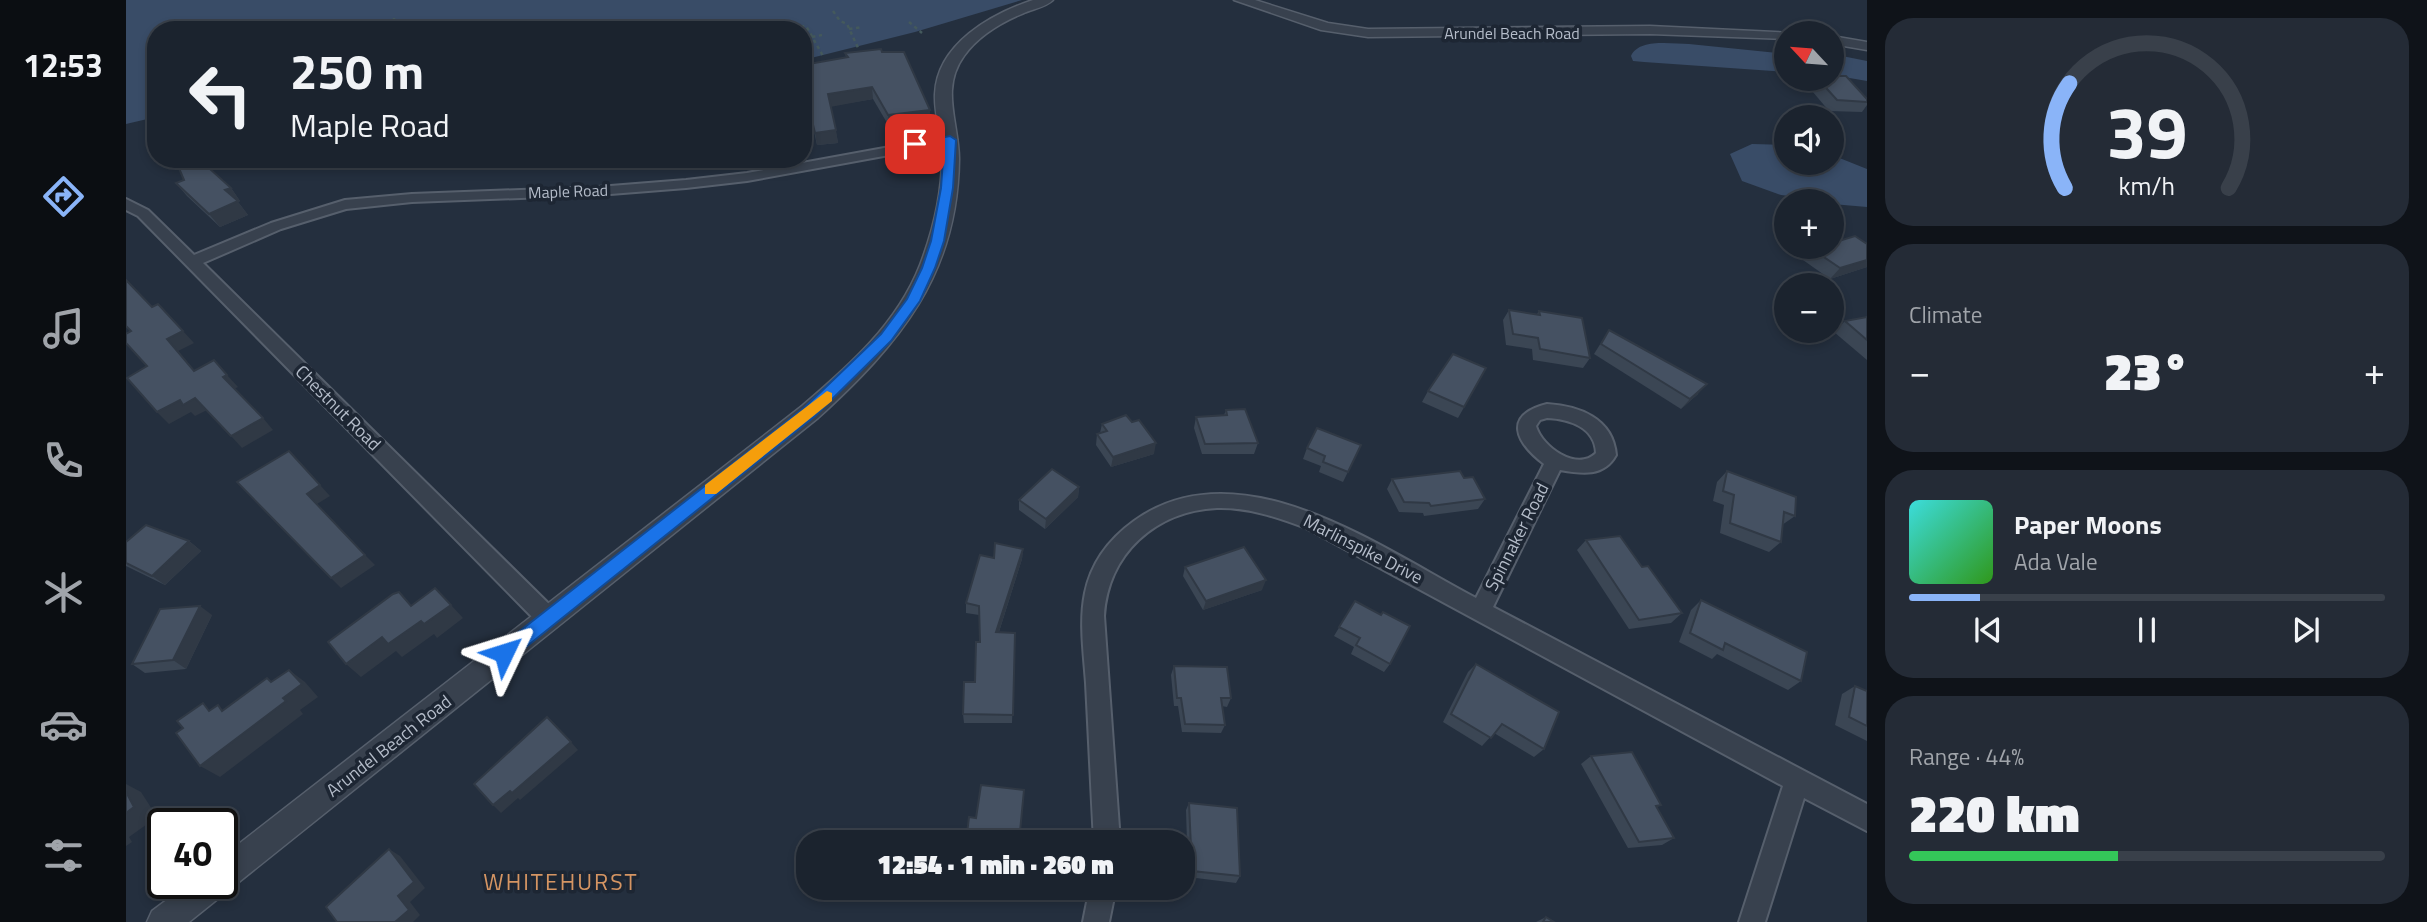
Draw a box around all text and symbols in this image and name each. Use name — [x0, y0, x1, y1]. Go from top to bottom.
street label: Arundel Beach Road — [1444, 21, 1580, 45]
north arrow — [1774, 21, 1844, 91]
map controls — [1774, 21, 1844, 343]
text: 250 m — [290, 33, 424, 108]
text: 12:53 — [23, 41, 103, 89]
icon: left — [175, 49, 266, 140]
text: 39 — [2106, 76, 2188, 186]
text: Maple Road — [290, 101, 450, 149]
button: sound — [1774, 105, 1844, 175]
pin — [885, 114, 945, 174]
icon: arrive — [896, 125, 934, 163]
text: km/h — [2119, 167, 2175, 205]
icon: directions — [39, 172, 88, 221]
street label: Maple Road — [528, 178, 608, 204]
button: + — [1774, 189, 1844, 259]
button: − — [1774, 273, 1844, 343]
text: Climate — [1909, 297, 1982, 332]
icon: music — [39, 304, 88, 353]
text: 23° — [2104, 331, 2190, 410]
text: − — [1909, 342, 1930, 400]
text: + — [2364, 342, 2385, 400]
street label: Chestnut Road — [289, 359, 387, 457]
icon: phone — [39, 436, 88, 485]
street label: Spinnaker Road — [1478, 478, 1555, 596]
text: Paper Moons — [2014, 505, 2162, 544]
street label: Marlinspike Drive — [1299, 507, 1428, 590]
text: Ada Vale — [2014, 544, 2098, 579]
icon: climate — [39, 568, 88, 617]
icon: previous — [1969, 611, 2007, 649]
icon: pause — [2128, 611, 2166, 649]
icon: next — [2287, 611, 2325, 649]
position arrow — [467, 616, 541, 690]
street label: Arundel Beach Road — [320, 688, 457, 803]
icon: car — [39, 700, 88, 749]
text: Range · 44% — [1909, 739, 2024, 774]
text: 220 km — [1909, 773, 2080, 852]
speed limit sign: 40 — [147, 808, 238, 899]
icon: filters — [39, 831, 88, 880]
text: 12:54 · 1 min · 260 m — [877, 845, 1114, 884]
district label: WHITEHURST — [483, 864, 639, 899]

